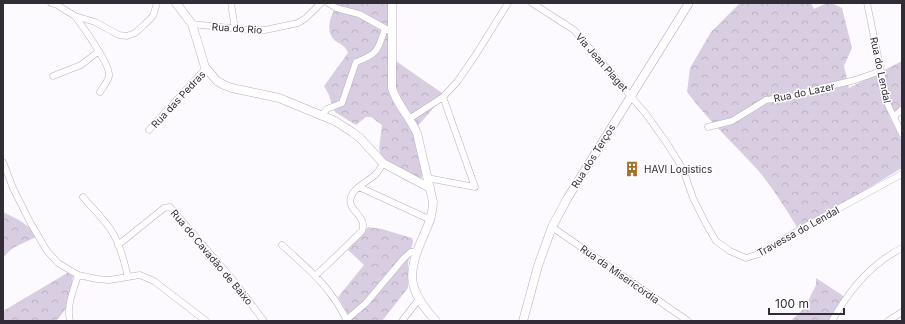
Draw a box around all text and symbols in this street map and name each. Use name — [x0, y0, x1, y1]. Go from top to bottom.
street label: Rua do Rio — [211, 20, 263, 36]
street label: Via Jean Piaget — [573, 30, 631, 94]
street label: Rua do Lendal — [868, 36, 894, 104]
street label: Rua das Pedras — [149, 68, 207, 130]
street label: Rua do Lazer — [772, 80, 836, 104]
street label: Rua dos Terços — [569, 122, 617, 190]
building icon: HAVI Logistics — [623, 160, 641, 178]
place label: HAVI Logistics — [644, 163, 712, 175]
street label: Travessa do Lendal — [755, 203, 841, 259]
street label: Rua do Cavadão de Baixo — [169, 207, 255, 307]
street label: Rua da Misericórdia — [578, 242, 662, 306]
scale bar — [769, 290, 844, 316]
text: 100 m — [775, 296, 809, 311]

